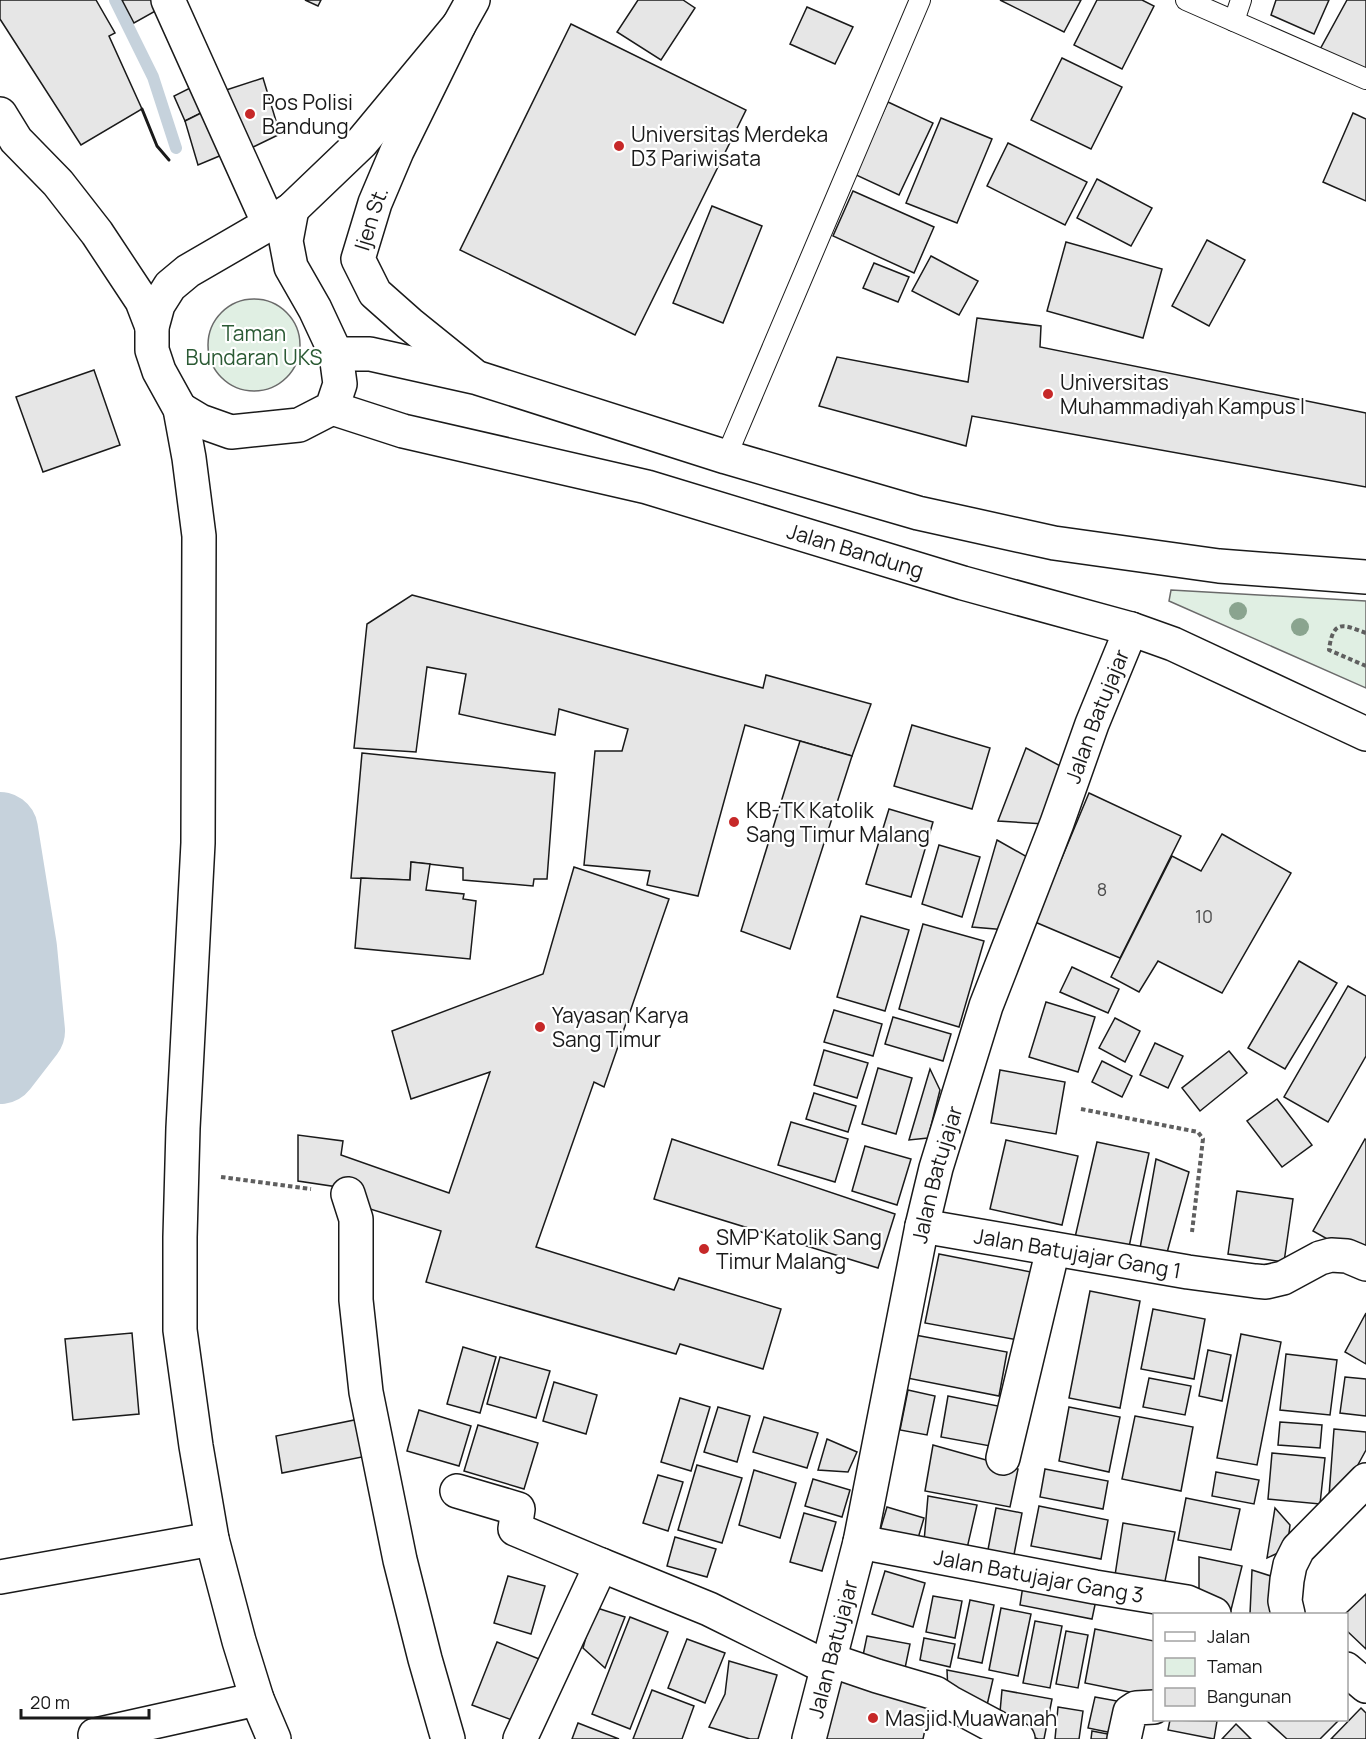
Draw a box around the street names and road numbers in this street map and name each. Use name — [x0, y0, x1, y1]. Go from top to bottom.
street label: Ijen St. — [347, 182, 394, 254]
street label: Jalan Bandung — [784, 516, 927, 584]
street label: Jalan Batujajar — [1058, 645, 1135, 787]
street label: Jalan Batujajar — [905, 1102, 969, 1246]
street label: Jalan Batujajar Gang 1 — [972, 1221, 1183, 1285]
street label: Jalan Batujajar Gang 3 — [932, 1542, 1146, 1609]
street label: Jalan Batujajar — [801, 1577, 864, 1721]

